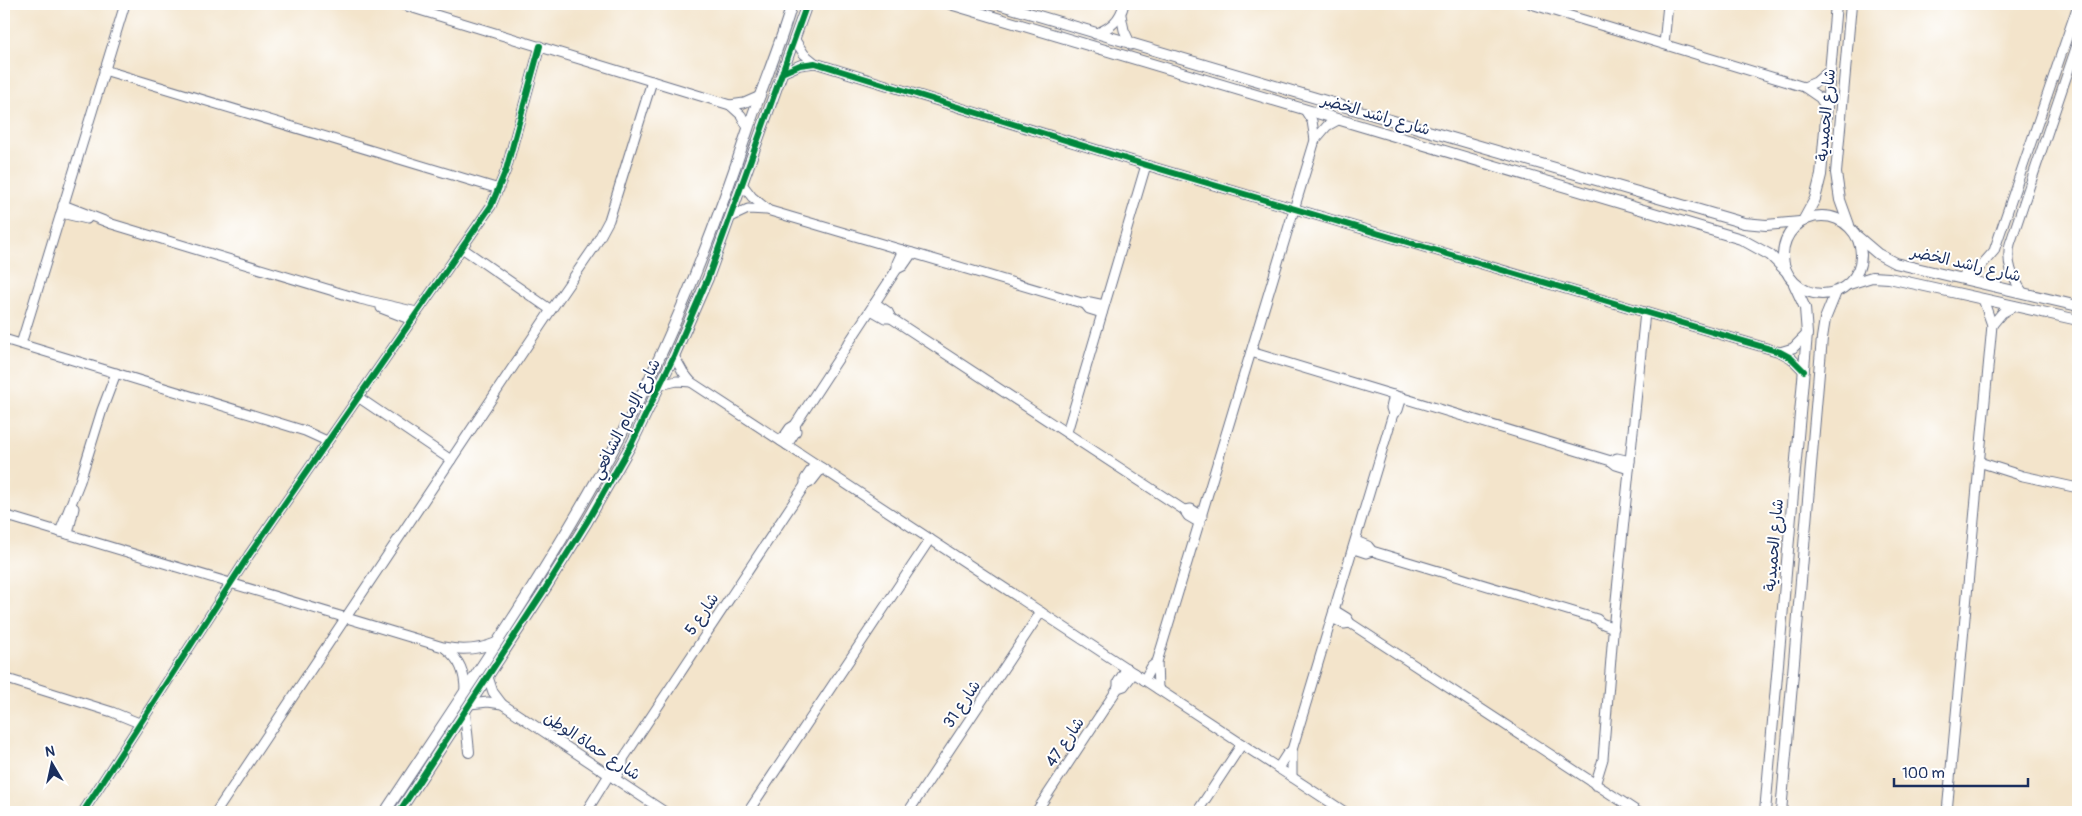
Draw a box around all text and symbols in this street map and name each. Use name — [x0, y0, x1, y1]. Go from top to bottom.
street label: شارع الحميدية — [1812, 68, 1841, 162]
street label: شارع راشد الخضر — [1317, 89, 1433, 141]
street label: شارع راشد الخضر — [1907, 241, 2023, 287]
street label: شارع الإمام الشافعي — [587, 355, 669, 484]
street label: شارع الحميدية — [1760, 498, 1789, 592]
street label: شارع 5 — [681, 589, 724, 640]
street label: شارع 31 — [939, 676, 986, 732]
street label: شارع حماة الوطن — [539, 707, 644, 786]
street label: شارع 47 — [1041, 713, 1090, 771]
north arrow — [28, 738, 78, 788]
text: N — [44, 743, 56, 761]
scale bar — [1894, 756, 2028, 788]
text: 100 m — [1902, 764, 1945, 783]

